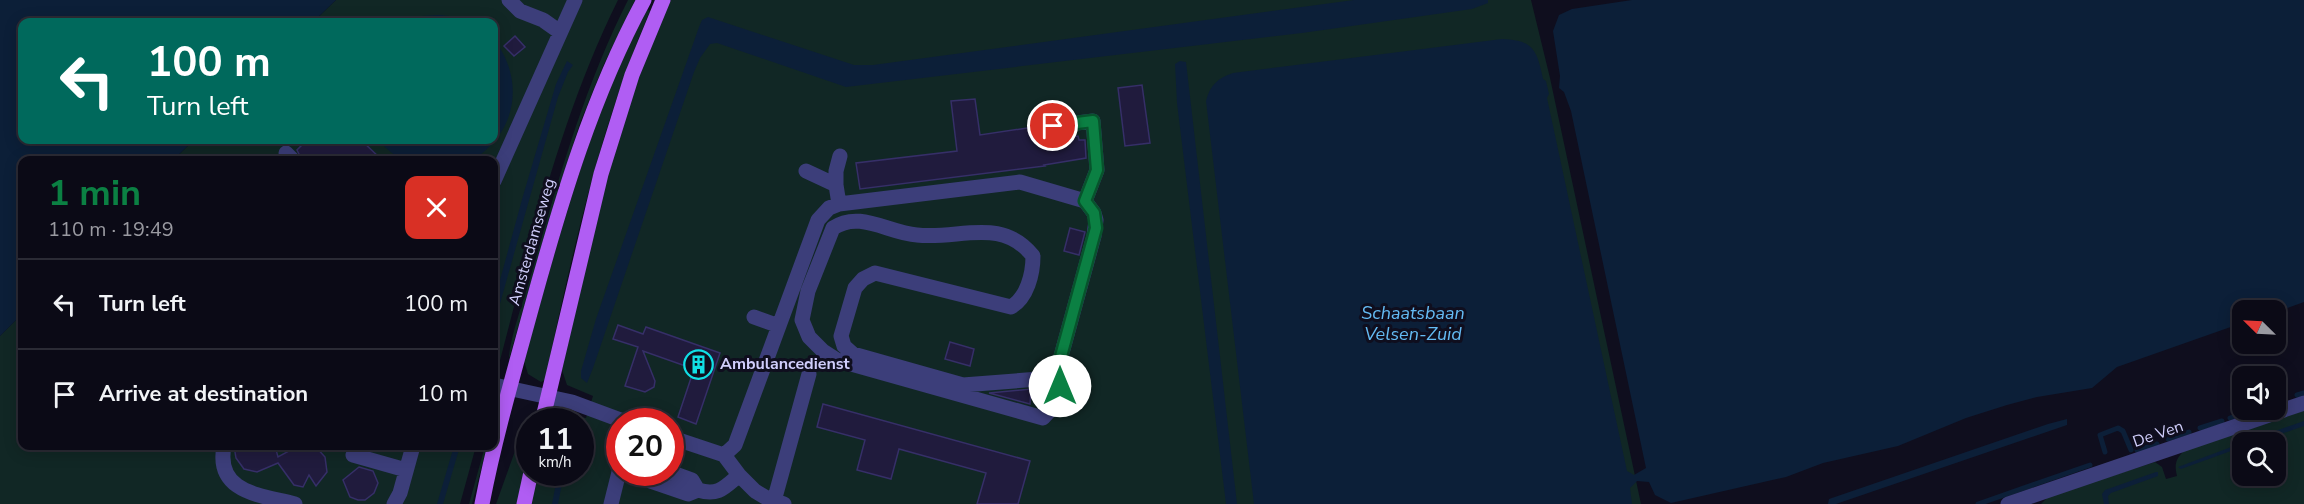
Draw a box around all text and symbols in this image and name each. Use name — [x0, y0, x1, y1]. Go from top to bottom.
text: 100 m — [147, 34, 271, 91]
icon: left — [48, 42, 126, 120]
text: Turn left — [147, 88, 248, 125]
pin — [1027, 100, 1078, 151]
icon: arrive — [1036, 109, 1069, 142]
text: 1 min — [48, 169, 141, 218]
button: close — [405, 176, 468, 239]
street label: Amsterdamseweg — [503, 176, 561, 308]
text: 110 m · 19:49 — [48, 216, 174, 243]
icon: left — [48, 288, 81, 321]
text: Turn left — [99, 289, 186, 319]
text: 100 m — [404, 289, 468, 319]
north arrow — [2232, 300, 2286, 354]
map controls — [2232, 300, 2286, 486]
water label: Schaatsbaan Velsen-Zuid — [1361, 301, 1465, 346]
building icon: Ambulancedienst — [683, 348, 715, 380]
place label: Ambulancedienst — [720, 353, 851, 375]
position arrow — [1028, 354, 1092, 418]
button: sound — [2232, 366, 2286, 420]
icon: arrive — [48, 378, 81, 411]
text: Arrive at destination — [99, 379, 308, 409]
text: 10 m — [417, 379, 468, 409]
speed limit sign: 20 — [606, 408, 684, 486]
street label: De Ven — [2130, 415, 2186, 453]
text: 11 — [537, 419, 573, 460]
button: search — [2232, 432, 2286, 486]
text: km/h — [538, 452, 572, 472]

